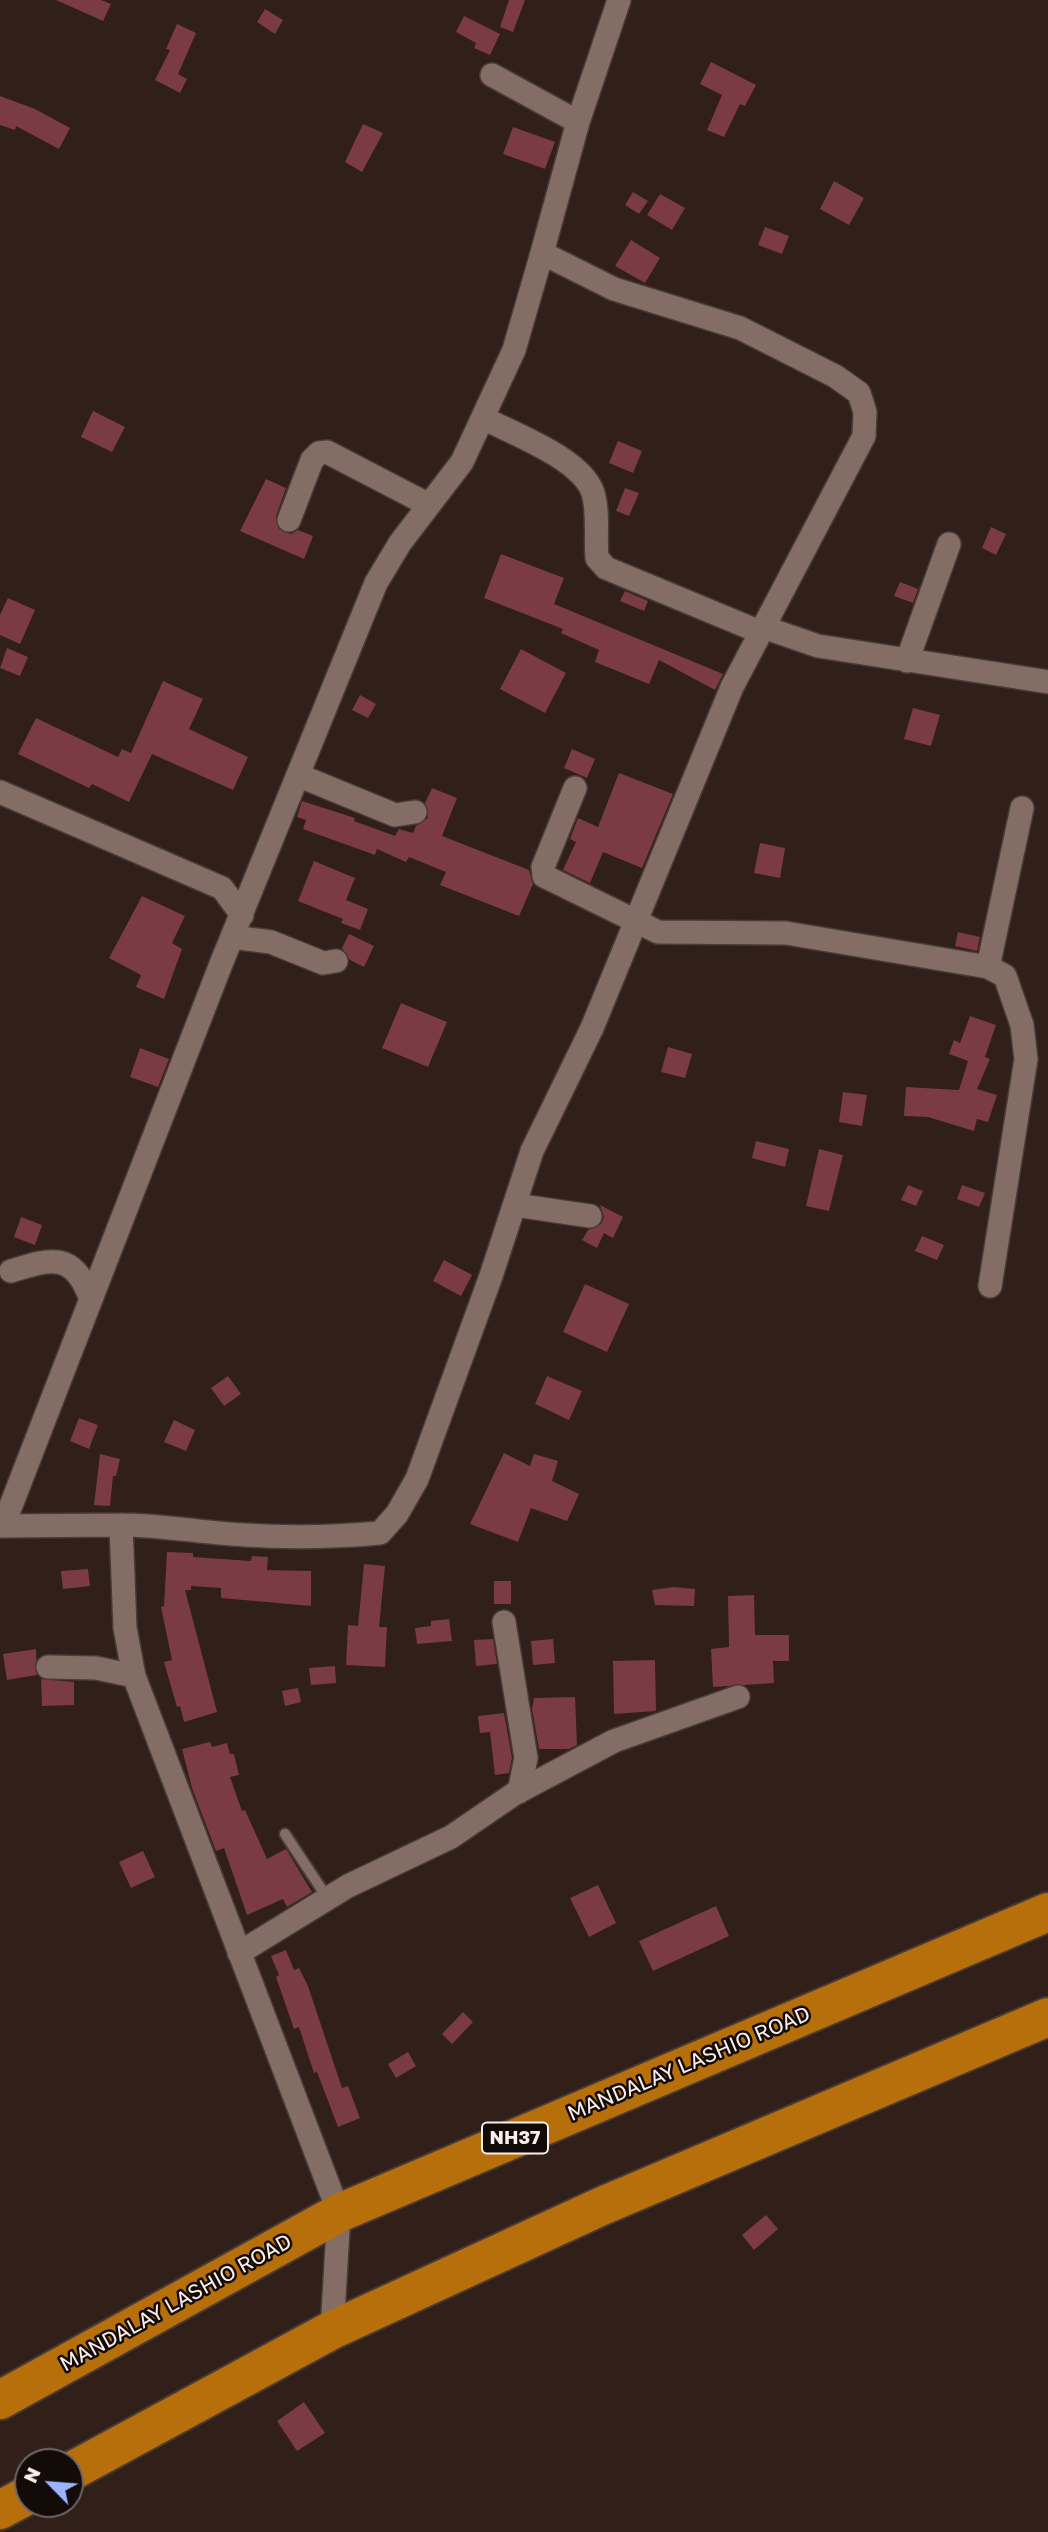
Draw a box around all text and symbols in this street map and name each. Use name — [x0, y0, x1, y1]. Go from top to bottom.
street label: MANDALAY LASHIO ROAD — [564, 2001, 814, 2127]
road number: NH37 — [482, 2122, 548, 2154]
street label: MANDALAY LASHIO ROAD — [56, 2229, 296, 2377]
north arrow — [14, 2448, 84, 2518]
text: N — [18, 2463, 45, 2486]

